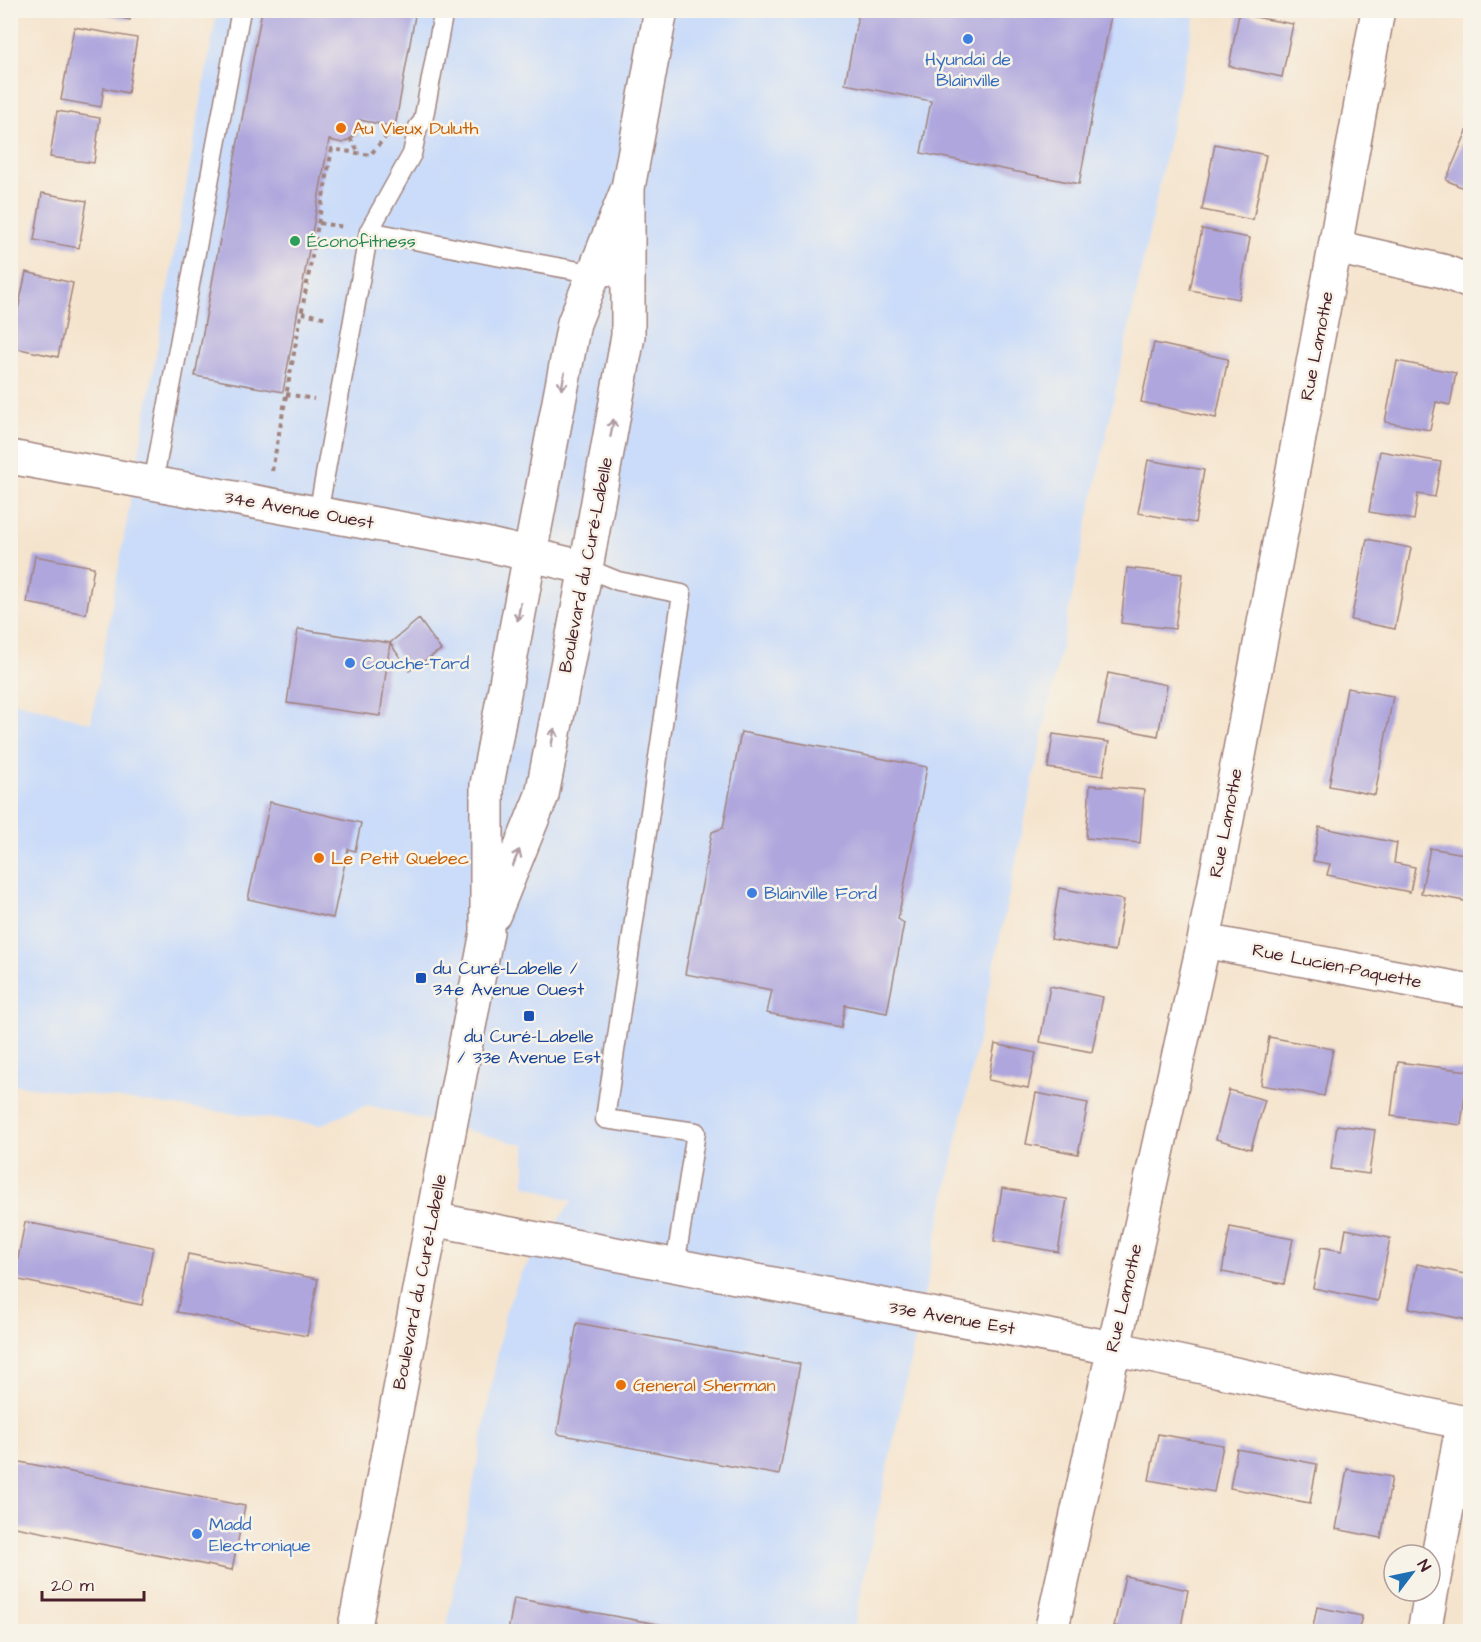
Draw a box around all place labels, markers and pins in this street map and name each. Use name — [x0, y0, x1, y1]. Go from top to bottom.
marker: Hyundai de Blainville — [961, 32, 975, 46]
place label: Hyundai de Blainville — [925, 47, 1011, 93]
place label: Au Vieux Duluth — [353, 116, 479, 141]
marker: Au Vieux Duluth — [334, 121, 348, 135]
place label: Éconofitness — [307, 229, 416, 254]
marker: Éconofitness — [288, 234, 302, 248]
place label: Couche-Tard — [362, 651, 469, 676]
marker: Couche-Tard — [343, 656, 357, 670]
place label: Le Petit Quebec — [331, 846, 469, 871]
marker: Le Petit Quebec — [312, 851, 326, 865]
place label: Blainville Ford — [764, 881, 877, 906]
marker: Blainville Ford — [745, 886, 759, 900]
place label: du Curé-Labelle / 34e Avenue Ouest — [433, 956, 585, 1002]
marker: du Curé-Labelle / 34e Avenue Ouest — [414, 971, 428, 985]
marker: du Curé-Labelle / 33e Avenue Est — [522, 1009, 536, 1023]
place label: du Curé-Labelle / 33e Avenue Est — [457, 1024, 601, 1070]
place label: General Sherman — [633, 1373, 775, 1398]
marker: General Sherman — [614, 1378, 628, 1392]
place label: Madd Electronique — [209, 1512, 311, 1558]
marker: Madd Electronique — [190, 1527, 204, 1541]

